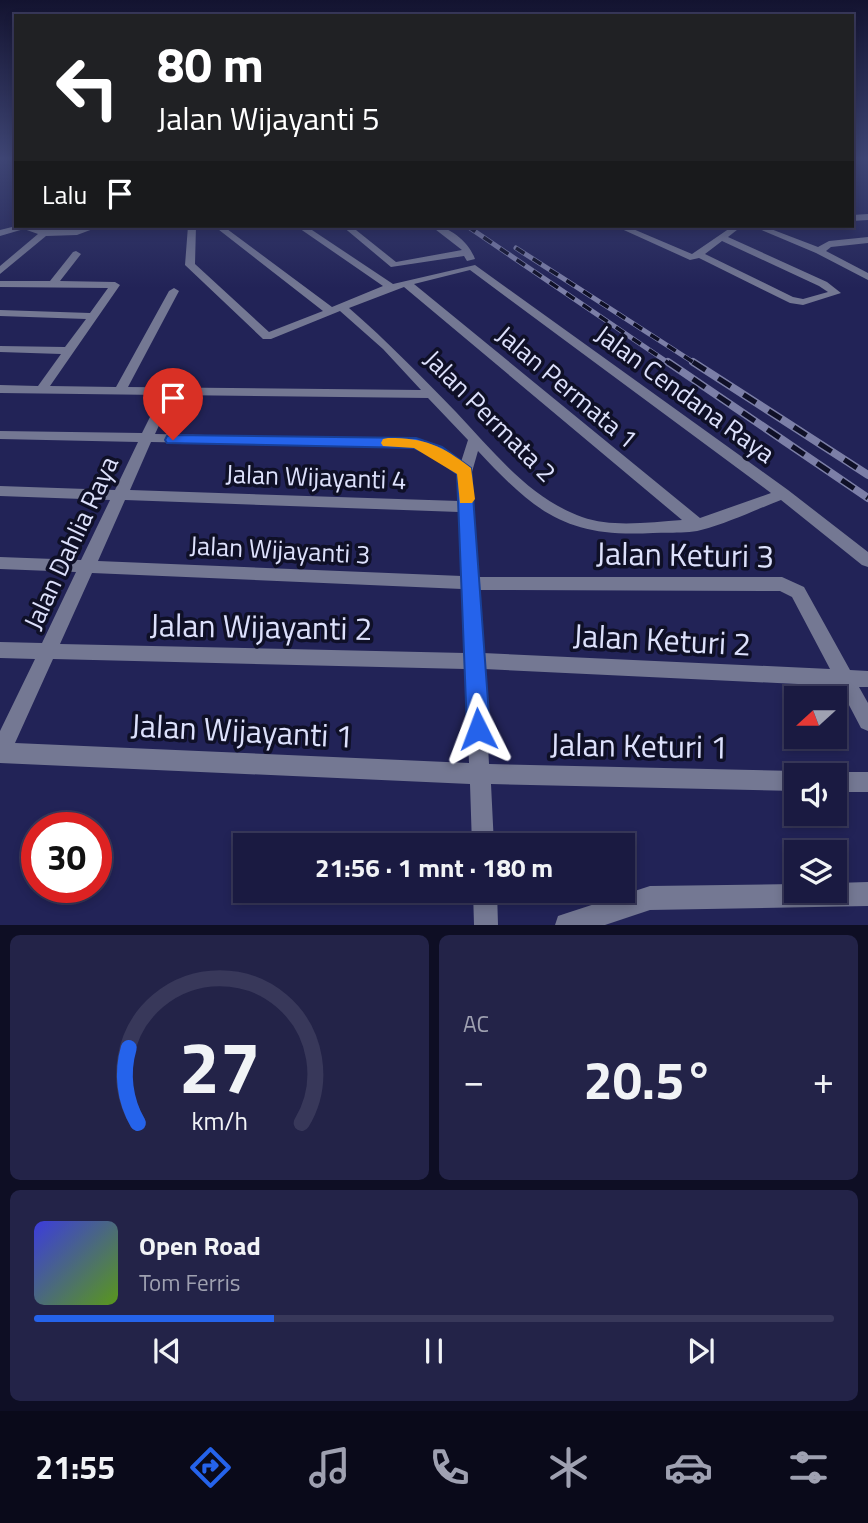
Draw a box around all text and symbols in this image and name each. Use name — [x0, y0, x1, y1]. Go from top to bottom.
text: 80 m — [157, 26, 264, 101]
icon: left — [42, 42, 133, 133]
text: Jalan Wijayanti 5 — [157, 94, 380, 142]
text: Lalu — [42, 175, 87, 214]
icon: arrive — [101, 175, 139, 213]
street label: Jalan Cendana Raya — [587, 315, 783, 472]
street label: Jalan Permata 1 — [488, 316, 646, 457]
street label: Jalan Permata 2 — [415, 340, 566, 491]
pin — [143, 368, 203, 440]
icon: arrive — [154, 379, 192, 417]
street label: Jalan Dahlia Raya — [13, 449, 128, 636]
street label: Jalan Wijayanti 4 — [225, 454, 407, 499]
street label: Jalan Wijayanti 3 — [189, 525, 371, 574]
street label: Jalan Keturi 3 — [596, 528, 774, 580]
street label: Jalan Wijayanti 2 — [149, 600, 373, 652]
street label: Jalan Keturi 2 — [572, 610, 752, 668]
north arrow — [784, 686, 847, 749]
map controls — [784, 686, 847, 903]
position arrow — [441, 692, 515, 766]
street label: Jalan Wijayanti 1 — [130, 700, 354, 760]
street label: Jalan Keturi 1 — [550, 719, 728, 771]
button: sound — [784, 763, 847, 826]
speed limit sign: 30 — [21, 812, 112, 903]
button: layers — [784, 840, 847, 903]
text: 21:56 · 1 mnt · 180 m — [315, 848, 553, 887]
text: AC — [463, 1006, 489, 1041]
text: 27 — [179, 1012, 260, 1122]
text: 20.5° — [584, 1040, 713, 1119]
text: − — [463, 1051, 484, 1109]
text: + — [813, 1051, 834, 1109]
text: km/h — [191, 1102, 248, 1140]
text: Open Road — [139, 1226, 261, 1265]
text: Tom Ferris — [139, 1265, 240, 1300]
icon: previous — [148, 1332, 186, 1370]
icon: pause — [415, 1332, 453, 1370]
icon: next — [682, 1332, 720, 1370]
text: 21:55 — [35, 1443, 115, 1491]
icon: directions — [186, 1443, 235, 1492]
icon: music — [305, 1443, 354, 1492]
icon: phone — [425, 1443, 474, 1492]
icon: climate — [544, 1443, 593, 1492]
icon: car — [664, 1443, 713, 1492]
icon: filters — [784, 1443, 833, 1492]

